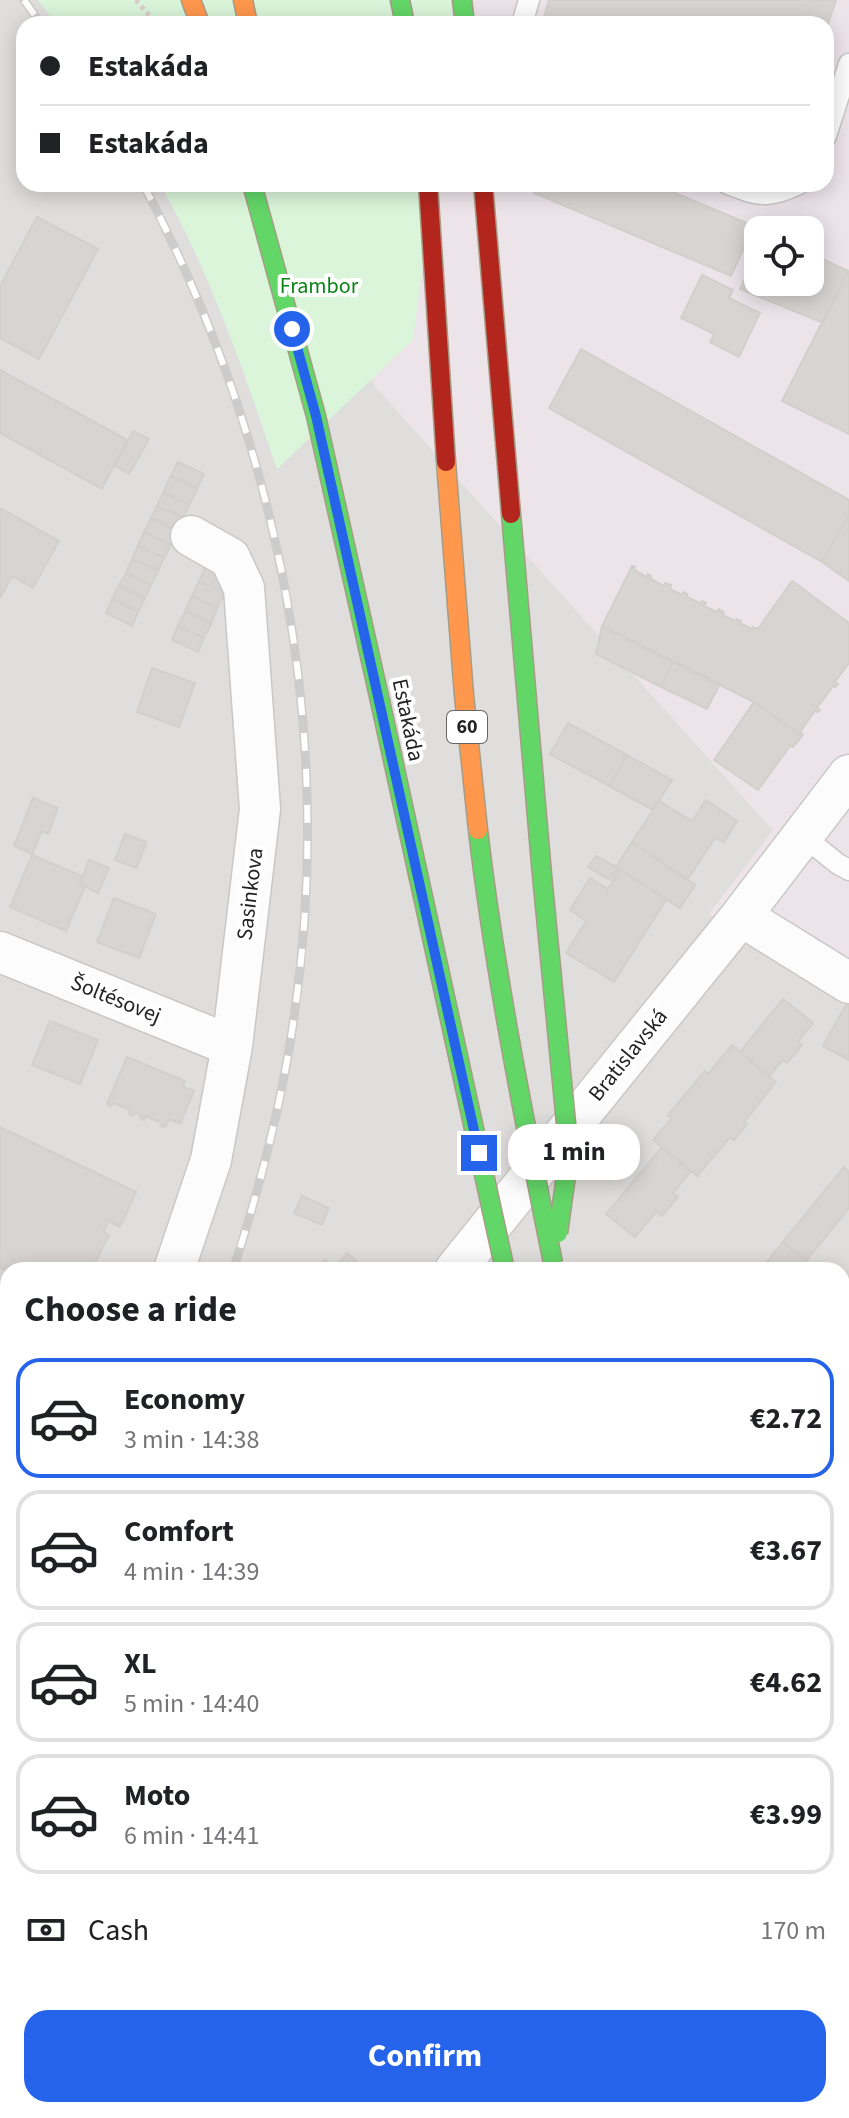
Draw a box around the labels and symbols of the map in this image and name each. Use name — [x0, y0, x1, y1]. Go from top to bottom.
park label: Frambor — [280, 270, 359, 302]
route start — [274, 311, 310, 347]
street label: Estakáda — [384, 676, 432, 764]
road number: 60 — [447, 711, 487, 743]
street label: Sasinkova — [228, 846, 272, 942]
street label: Šoltésovej — [66, 966, 166, 1032]
street label: Bratislavská — [581, 1002, 675, 1108]
callout: 1 min — [507, 1125, 639, 1181]
route end — [461, 1135, 497, 1171]

